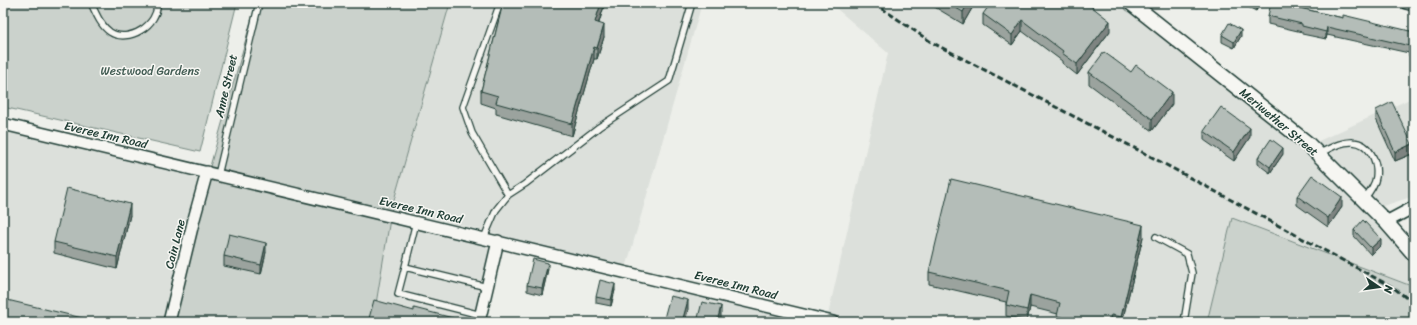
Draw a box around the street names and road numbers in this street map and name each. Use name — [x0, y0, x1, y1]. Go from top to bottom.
street label: Anne Street — [208, 52, 244, 121]
street label: Meriwether Street — [1234, 82, 1324, 162]
street label: Everee Inn Road — [62, 115, 151, 155]
street label: Everee Inn Road — [377, 190, 466, 230]
street label: Cain Lane — [158, 217, 192, 271]
street label: Everee Inn Road — [692, 264, 781, 306]

